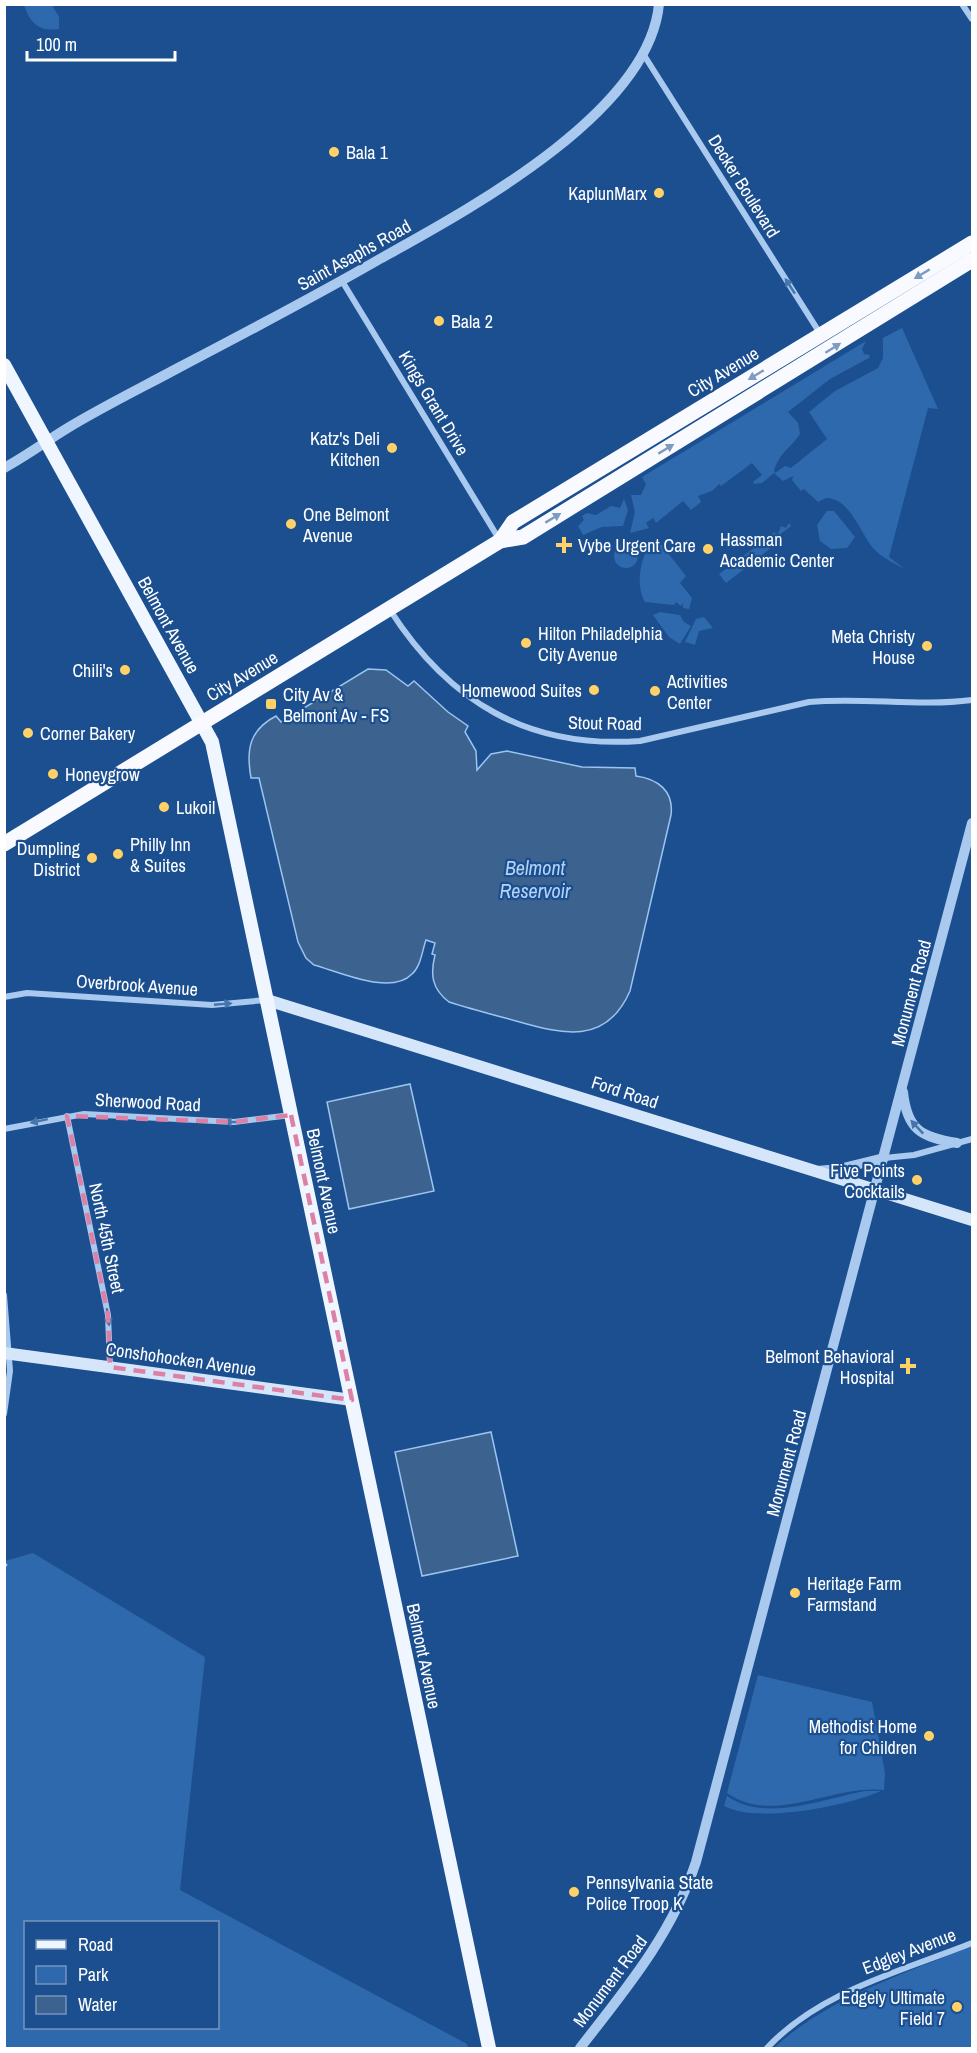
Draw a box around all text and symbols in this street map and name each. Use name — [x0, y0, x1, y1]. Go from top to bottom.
scale bar — [27, 24, 176, 62]
text: 100 m — [36, 32, 77, 57]
street label: Decker Boulevard — [702, 130, 786, 242]
place label: Bala 1 — [346, 140, 389, 165]
marker: Bala 1 — [327, 145, 341, 159]
place label: KaplunMarx — [568, 181, 648, 206]
marker: KaplunMarx — [652, 186, 666, 200]
street label: Saint Asaphs Road — [293, 213, 415, 297]
one-way arrow — [914, 268, 931, 279]
one-way arrow — [784, 278, 795, 294]
place label: Bala 2 — [451, 309, 493, 334]
marker: Bala 2 — [432, 314, 446, 328]
street label: City Avenue — [683, 341, 763, 403]
one-way arrow — [825, 343, 841, 354]
street label: Kings Grant Drive — [393, 346, 475, 460]
one-way arrow — [748, 369, 764, 380]
place label: Katz's Deli Kitchen — [310, 426, 380, 472]
marker: Katz's Deli Kitchen — [385, 441, 399, 455]
one-way arrow — [658, 444, 674, 455]
place label: One Belmont Avenue — [302, 502, 389, 548]
one-way arrow — [545, 513, 561, 524]
marker: One Belmont Avenue — [284, 517, 298, 531]
place label: Hassman Academic Center — [719, 527, 834, 573]
place label: Vybe Urgent Care — [578, 533, 696, 558]
marker: Vybe Urgent Care — [555, 536, 573, 554]
marker: Hassman Academic Center — [701, 542, 715, 556]
street label: Belmont Avenue — [132, 572, 206, 678]
place label: Hilton Philadelphia City Avenue — [538, 621, 663, 667]
place label: Meta Christy House — [831, 624, 916, 670]
marker: Hilton Philadelphia City Avenue — [519, 636, 533, 650]
marker: Meta Christy House — [920, 639, 934, 653]
street label: City Avenue — [202, 645, 282, 707]
place label: Chili's — [72, 658, 113, 683]
marker: Chili's — [118, 663, 132, 677]
place label: Activities Center — [666, 669, 728, 715]
place label: Homewood Suites — [461, 678, 582, 703]
place label: City Av & Belmont Av - FS — [283, 682, 390, 728]
marker: Homewood Suites — [587, 683, 601, 697]
marker: Activities Center — [648, 684, 662, 698]
marker: City Av & Belmont Av - FS — [264, 697, 278, 711]
street label: Stout Road — [568, 710, 642, 736]
place label: Corner Bakery — [40, 721, 136, 746]
marker: Corner Bakery — [21, 726, 35, 740]
place label: Honeygrow — [65, 762, 140, 787]
marker: Honeygrow — [46, 767, 60, 781]
place label: Lukoil — [176, 795, 215, 820]
marker: Lukoil — [157, 800, 171, 814]
place label: Philly Inn & Suites — [130, 832, 191, 878]
place label: Dumpling District — [17, 836, 81, 882]
marker: Philly Inn & Suites — [111, 847, 125, 861]
marker: Dumpling District — [85, 851, 99, 865]
water label: Belmont Reservoir — [499, 854, 571, 904]
street label: Monument Road — [885, 937, 937, 1049]
street label: Overbrook Avenue — [75, 968, 199, 1002]
one-way arrow — [214, 999, 233, 1009]
street label: Ford Road — [588, 1069, 662, 1115]
street label: Sherwood Road — [94, 1087, 202, 1117]
one-way arrow — [30, 1117, 48, 1127]
one-way arrow — [224, 1117, 243, 1126]
one-way arrow — [910, 1120, 924, 1135]
street label: Belmont Avenue — [301, 1126, 347, 1236]
place label: Five Points Cocktails — [830, 1158, 905, 1204]
marker: Five Points Cocktails — [910, 1173, 924, 1187]
street label: North 45th Street — [83, 1180, 131, 1296]
one-way arrow — [103, 1308, 112, 1327]
street label: Conshohocken Avenue — [104, 1336, 258, 1382]
place label: Belmont Behavioral Hospital — [765, 1344, 894, 1390]
marker: Belmont Behavioral Hospital — [899, 1357, 917, 1375]
street label: Monument Road — [760, 1407, 812, 1519]
place label: Heritage Farm Farmstand — [807, 1571, 901, 1617]
marker: Heritage Farm Farmstand — [788, 1586, 802, 1600]
street label: Belmont Avenue — [401, 1601, 447, 1711]
place label: Methodist Home for Children — [809, 1714, 917, 1760]
marker: Methodist Home for Children — [922, 1729, 936, 1743]
place label: Pennsylvania State Police Troop K — [586, 1870, 713, 1916]
marker: Pennsylvania State Police Troop K — [567, 1885, 581, 1899]
legend — [24, 1921, 219, 2029]
street label: Edgley Avenue — [859, 1922, 959, 1980]
street label: Monument Road — [567, 1930, 653, 2032]
text: Road — [78, 1932, 113, 1957]
text: Park — [78, 1962, 109, 1987]
place label: Edgely Ultimate Field 7 — [841, 1985, 945, 2031]
text: Water — [78, 1992, 117, 2017]
marker: Edgely Ultimate Field 7 — [950, 2000, 964, 2014]

